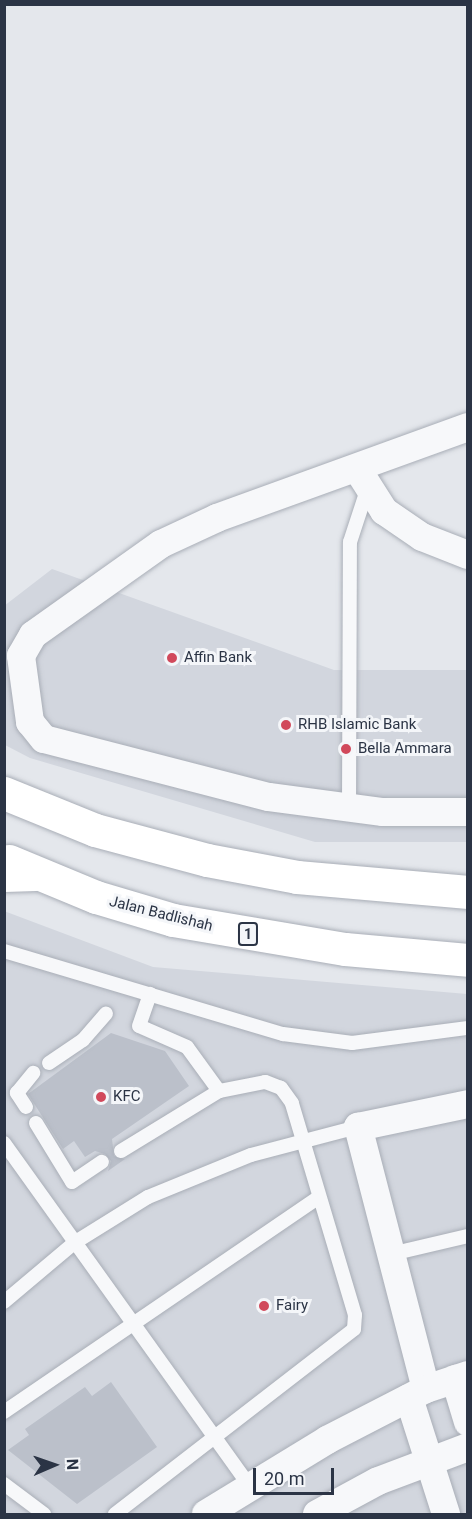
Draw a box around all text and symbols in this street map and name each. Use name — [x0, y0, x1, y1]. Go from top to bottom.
place label: Affin Bank — [184, 649, 252, 667]
marker: Affin Bank — [165, 651, 179, 665]
place label: RHB Islamic Bank — [298, 716, 416, 734]
marker: RHB Islamic Bank — [279, 718, 293, 732]
place label: Bella Ammara — [358, 740, 452, 758]
marker: Bella Ammara — [339, 742, 353, 756]
street label: Jalan Badlishah — [107, 892, 215, 936]
road number: 1 — [238, 923, 258, 945]
place label: KFC — [113, 1088, 140, 1106]
marker: KFC — [94, 1090, 108, 1104]
place label: Fairy — [276, 1297, 308, 1315]
marker: Fairy — [257, 1299, 271, 1313]
north arrow — [24, 1435, 84, 1495]
scale bar — [256, 1456, 337, 1494]
text: N — [63, 1458, 82, 1470]
text: 20 m — [264, 1468, 304, 1489]

